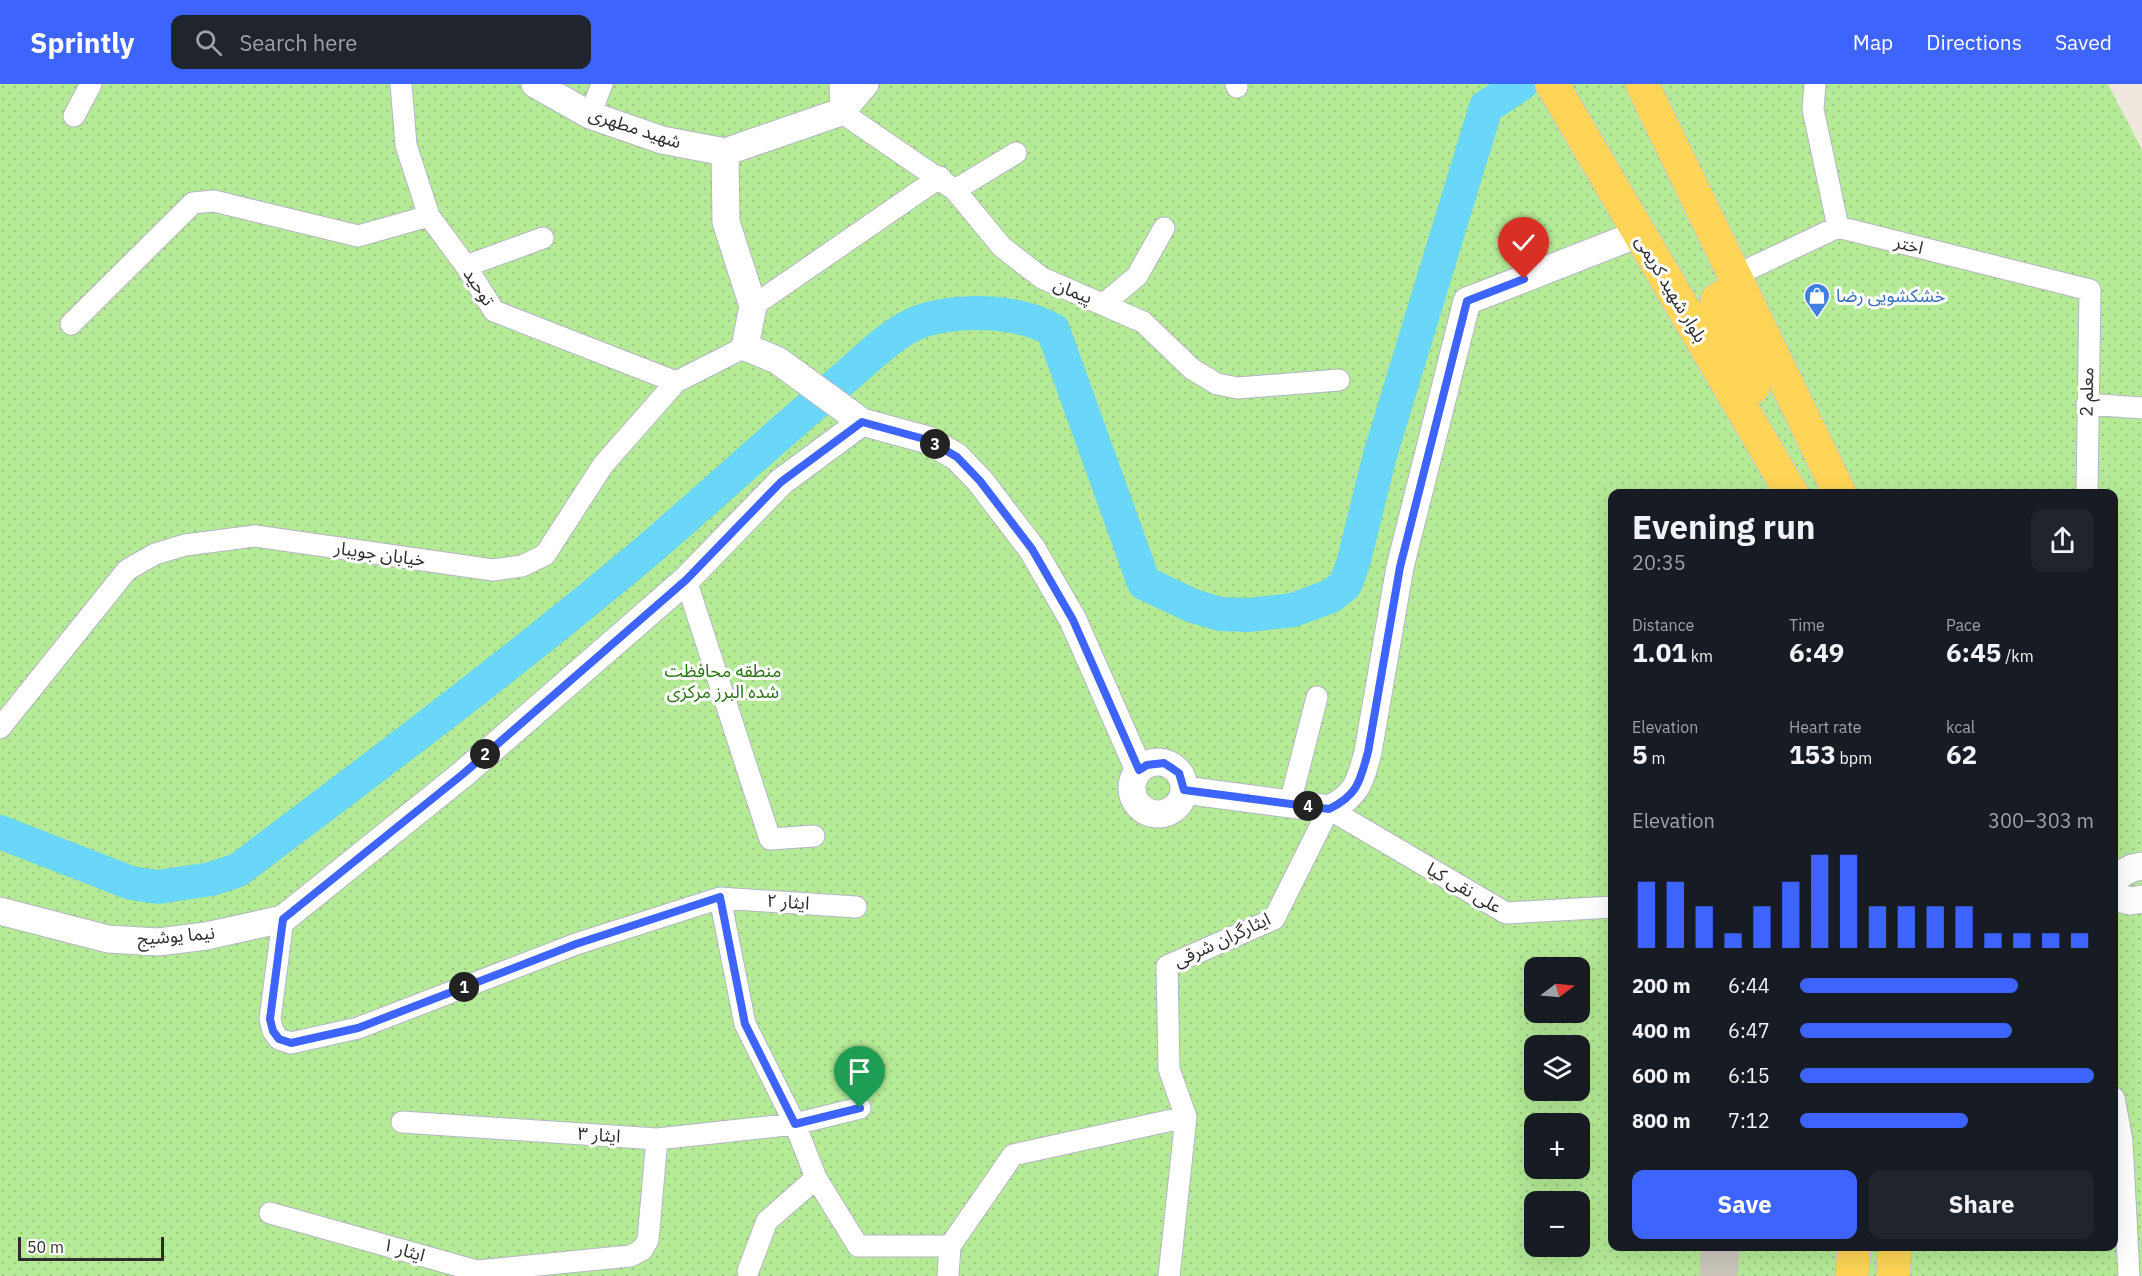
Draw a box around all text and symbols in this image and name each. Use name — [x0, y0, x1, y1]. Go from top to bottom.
search box — [171, 15, 591, 69]
text: Sprintly — [30, 24, 135, 61]
icon: search — [192, 26, 225, 59]
text: Search here — [240, 28, 357, 57]
text: Map — [1853, 28, 1893, 56]
text: Directions — [1926, 28, 2022, 56]
text: Saved — [2055, 28, 2112, 56]
street label: شهید مطهری — [586, 102, 684, 153]
pin — [1498, 217, 1549, 279]
icon: check — [1507, 226, 1540, 259]
street label: اختر — [1891, 230, 1926, 259]
street label: بلوار شهید کریمی — [1630, 231, 1712, 346]
street label: توحید — [459, 263, 500, 310]
street label: پیمان — [1050, 272, 1096, 309]
shop icon: خشکشویی رضا — [1802, 281, 1832, 319]
place label: خشکشویی رضا — [1836, 284, 1945, 307]
street label: معلم 2 — [2075, 367, 2100, 417]
pin: 3 — [920, 429, 950, 459]
text: 3 — [930, 434, 940, 454]
text: Evening run — [1632, 505, 1816, 548]
button: share — [2031, 509, 2094, 572]
street label: خیابان جویبار — [332, 536, 427, 571]
text: 20:35 — [1632, 549, 1686, 576]
text: Distance — [1632, 615, 1694, 635]
text: Time — [1789, 615, 1825, 635]
text: Pace — [1946, 615, 1981, 635]
text: 1.01 — [1632, 635, 1687, 669]
text: 6:49 — [1789, 635, 1844, 669]
text: 6:45 — [1946, 635, 2001, 669]
text: km — [1687, 646, 1713, 666]
text: /km — [2001, 646, 2034, 666]
park label: منطقه محافظت شده البرز مرکزی — [665, 659, 781, 703]
text: Elevation — [1632, 717, 1698, 737]
text: Heart rate — [1789, 717, 1862, 737]
text: kcal — [1946, 717, 1975, 737]
text: 5 — [1632, 737, 1648, 771]
text: 153 — [1789, 737, 1836, 771]
text: 62 — [1946, 737, 1977, 771]
pin: 2 — [470, 739, 500, 769]
text: 2 — [480, 744, 490, 764]
text: m — [1648, 748, 1665, 768]
text: bpm — [1836, 748, 1872, 768]
pin: 4 — [1293, 791, 1323, 821]
text: 4 — [1303, 796, 1313, 816]
text: Elevation — [1632, 807, 1715, 834]
text: 300–303 m — [1988, 807, 2094, 834]
street label: علی نقی کیا — [1423, 857, 1506, 918]
street label: ایثار ۲ — [766, 889, 810, 914]
street label: ایثارگران شرقی — [1170, 907, 1274, 972]
street label: نیما یوشیج — [136, 921, 216, 952]
north arrow — [1524, 957, 1590, 1023]
map controls — [1524, 957, 1590, 1257]
pin: 1 — [449, 972, 479, 1002]
text: 200 m — [1632, 972, 1691, 999]
text: 6:44 — [1728, 972, 1770, 999]
text: 1 — [459, 977, 469, 997]
text: 400 m — [1632, 1017, 1691, 1044]
text: 6:47 — [1728, 1017, 1770, 1044]
button: layers — [1524, 1035, 1590, 1101]
pin — [834, 1046, 885, 1108]
icon: arrive — [843, 1055, 876, 1088]
text: 600 m — [1632, 1062, 1691, 1089]
text: 6:15 — [1728, 1062, 1770, 1089]
text: 800 m — [1632, 1107, 1691, 1134]
text: 7:12 — [1728, 1107, 1770, 1134]
button: + — [1524, 1113, 1590, 1179]
street label: ایثار ۳ — [577, 1122, 621, 1147]
button: Save — [1632, 1170, 1857, 1239]
button: Share — [1869, 1170, 2094, 1239]
button: − — [1524, 1191, 1590, 1257]
street label: ایثار ۱ — [380, 1233, 428, 1266]
scale bar — [18, 1234, 164, 1262]
text: 50 m — [27, 1237, 64, 1257]

